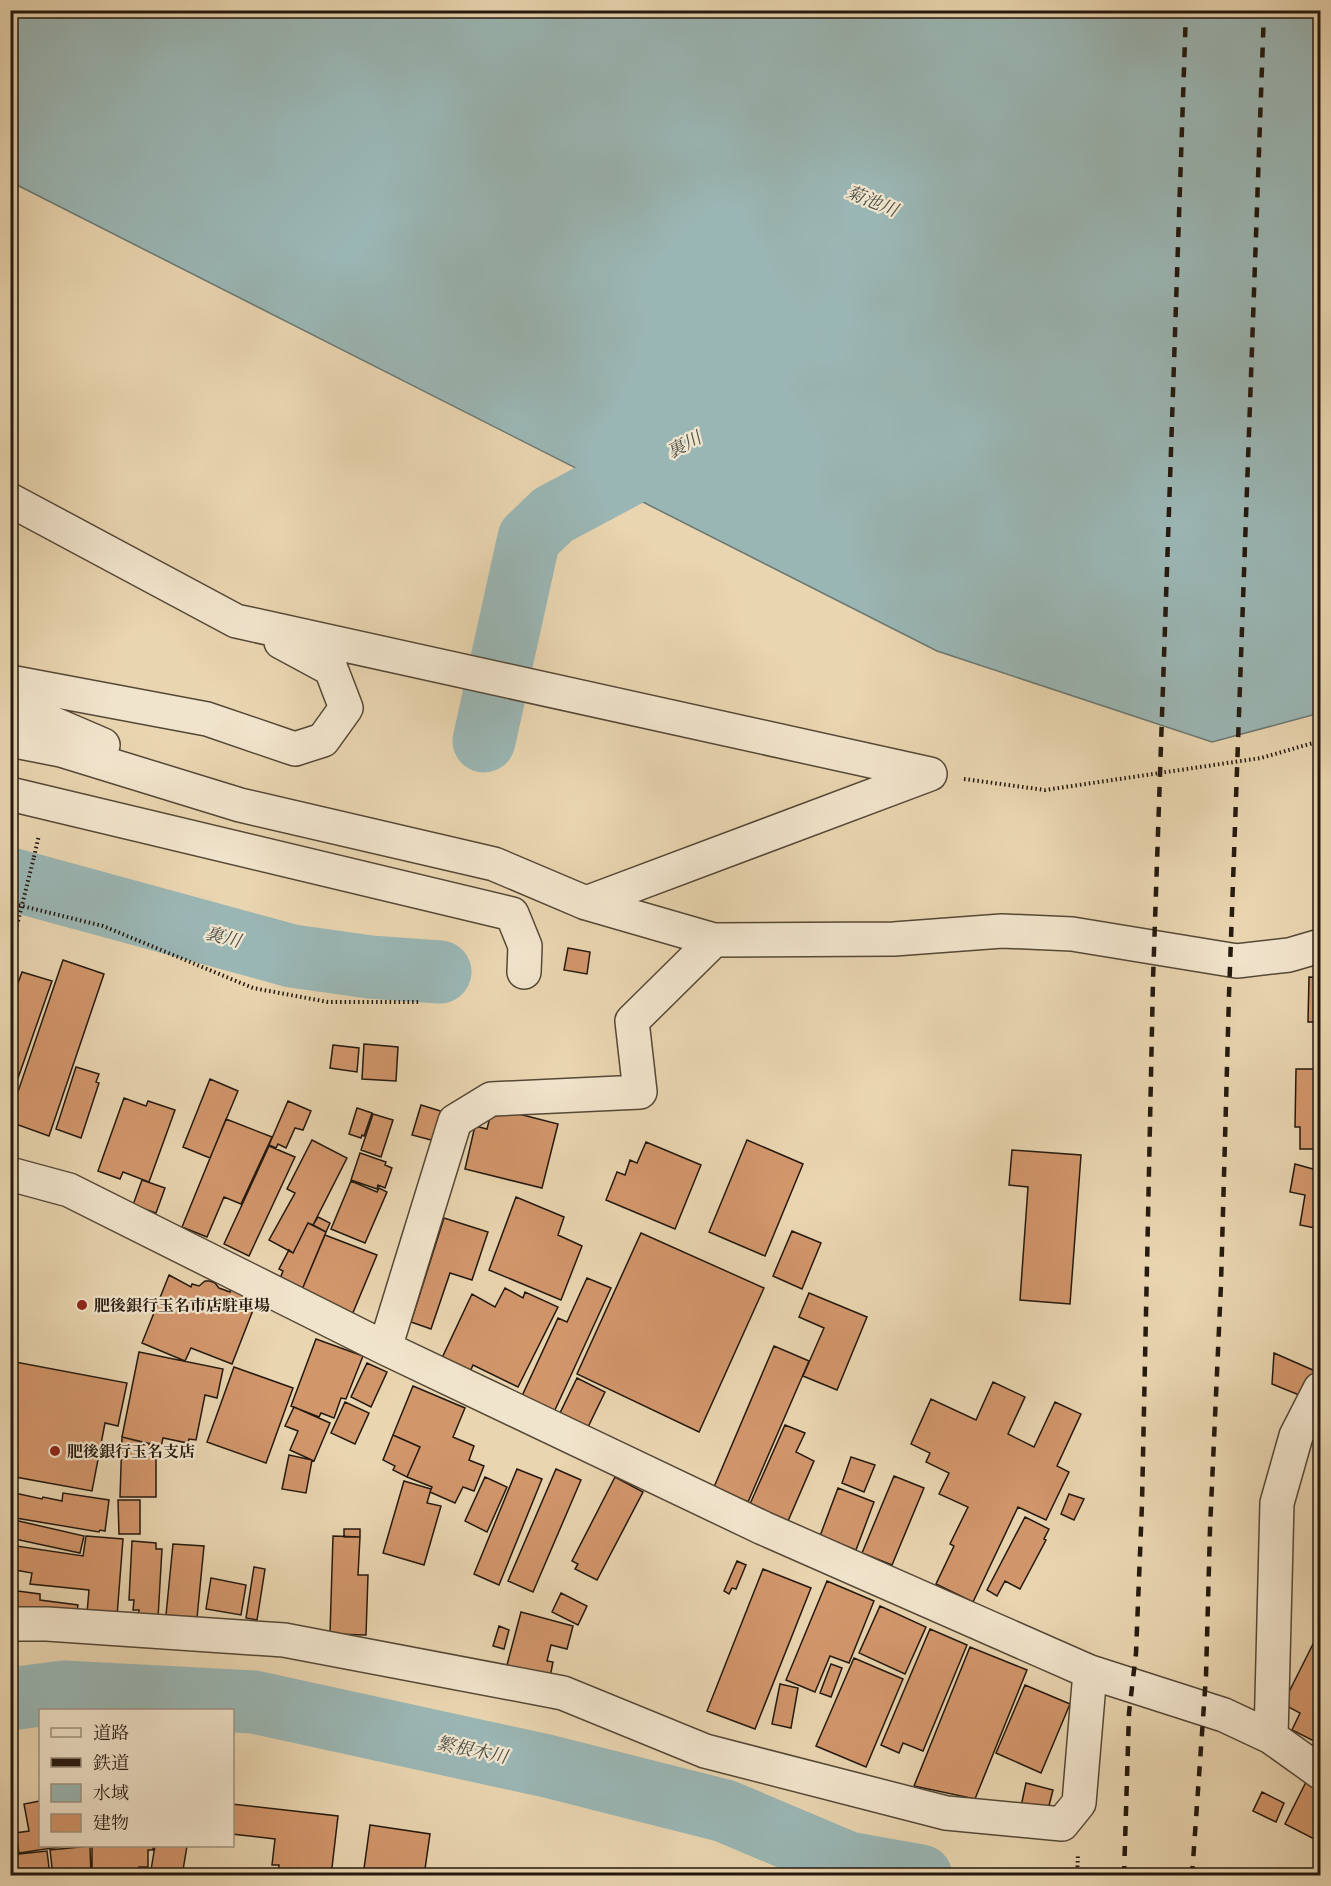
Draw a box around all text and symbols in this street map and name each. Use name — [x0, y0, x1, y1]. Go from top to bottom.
water label: 菊池川 — [843, 182, 903, 221]
water label: 裏川 — [663, 427, 706, 462]
water label: 裏川 — [203, 923, 245, 952]
place label: 肥後銀行玉名市店駐車場 — [94, 1297, 270, 1315]
marker: 肥後銀行玉名市店駐車場 — [75, 1298, 89, 1312]
place label: 肥後銀行玉名支店 — [67, 1443, 195, 1461]
marker: 肥後銀行玉名支店 — [48, 1444, 62, 1458]
legend — [39, 1709, 234, 1847]
text: 道路 — [93, 1723, 129, 1743]
water label: 繁根木川 — [435, 1733, 511, 1768]
text: 鉄道 — [93, 1753, 129, 1773]
text: 水域 — [93, 1783, 129, 1803]
text: 建物 — [93, 1813, 129, 1833]

